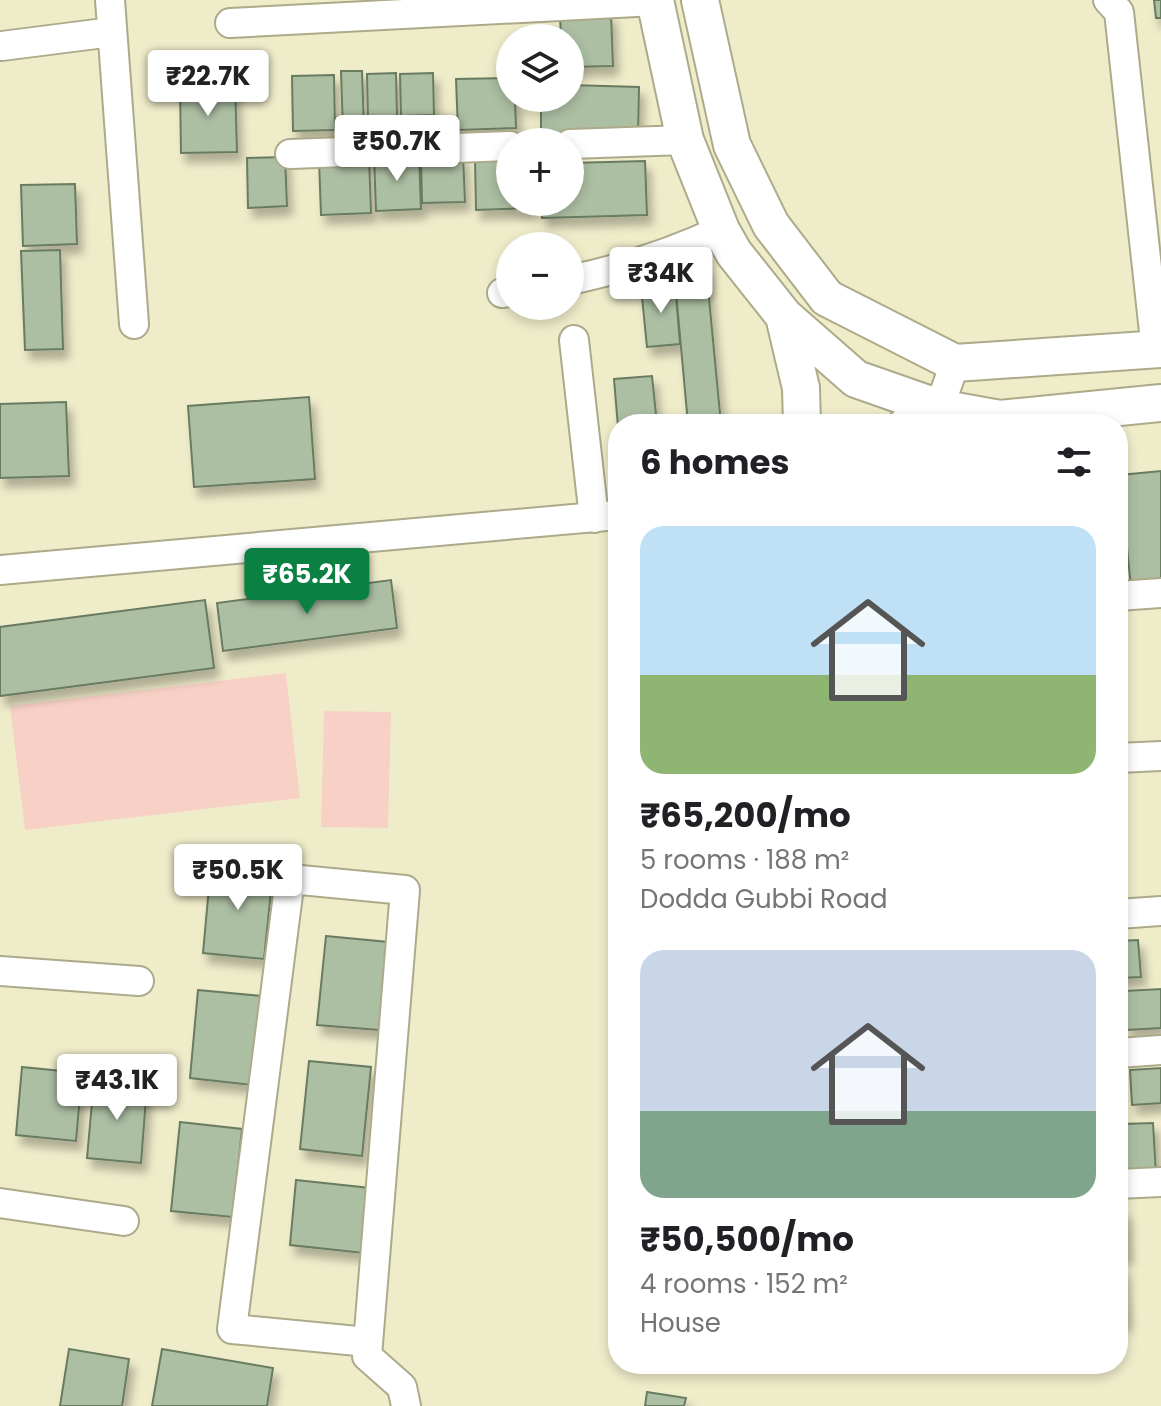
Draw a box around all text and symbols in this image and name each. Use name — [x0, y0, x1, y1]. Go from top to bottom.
map controls — [496, 24, 584, 320]
button: layers — [496, 24, 584, 112]
pin: ₹22.7K — [143, 50, 273, 118]
text: ₹22.7K — [166, 58, 250, 94]
pin: ₹50.7K — [332, 115, 462, 183]
text: ₹50.7K — [353, 123, 441, 159]
button: + — [496, 128, 584, 216]
button: − — [496, 232, 584, 320]
pin: ₹34K — [614, 247, 708, 315]
text: ₹34K — [627, 255, 695, 291]
text: 6 homes — [640, 438, 789, 486]
icon: filters — [1052, 440, 1096, 484]
pin: ₹65.2K — [242, 548, 372, 616]
text: ₹65.2K — [262, 556, 352, 592]
icon: home — [796, 578, 940, 722]
text: ₹65,200/mo — [640, 791, 851, 839]
text: 5 rooms · 188 m² — [640, 842, 849, 878]
pin: ₹50.5K — [173, 844, 303, 912]
text: ₹50.5K — [192, 852, 284, 888]
text: Dodda Gubbi Road — [640, 881, 888, 917]
icon: home — [796, 1002, 940, 1146]
pin: ₹43.1K — [52, 1054, 182, 1122]
text: ₹43.1K — [75, 1062, 159, 1098]
text: ₹50,500/mo — [640, 1215, 854, 1263]
text: 4 rooms · 152 m² — [640, 1266, 848, 1302]
text: House — [640, 1305, 721, 1341]

